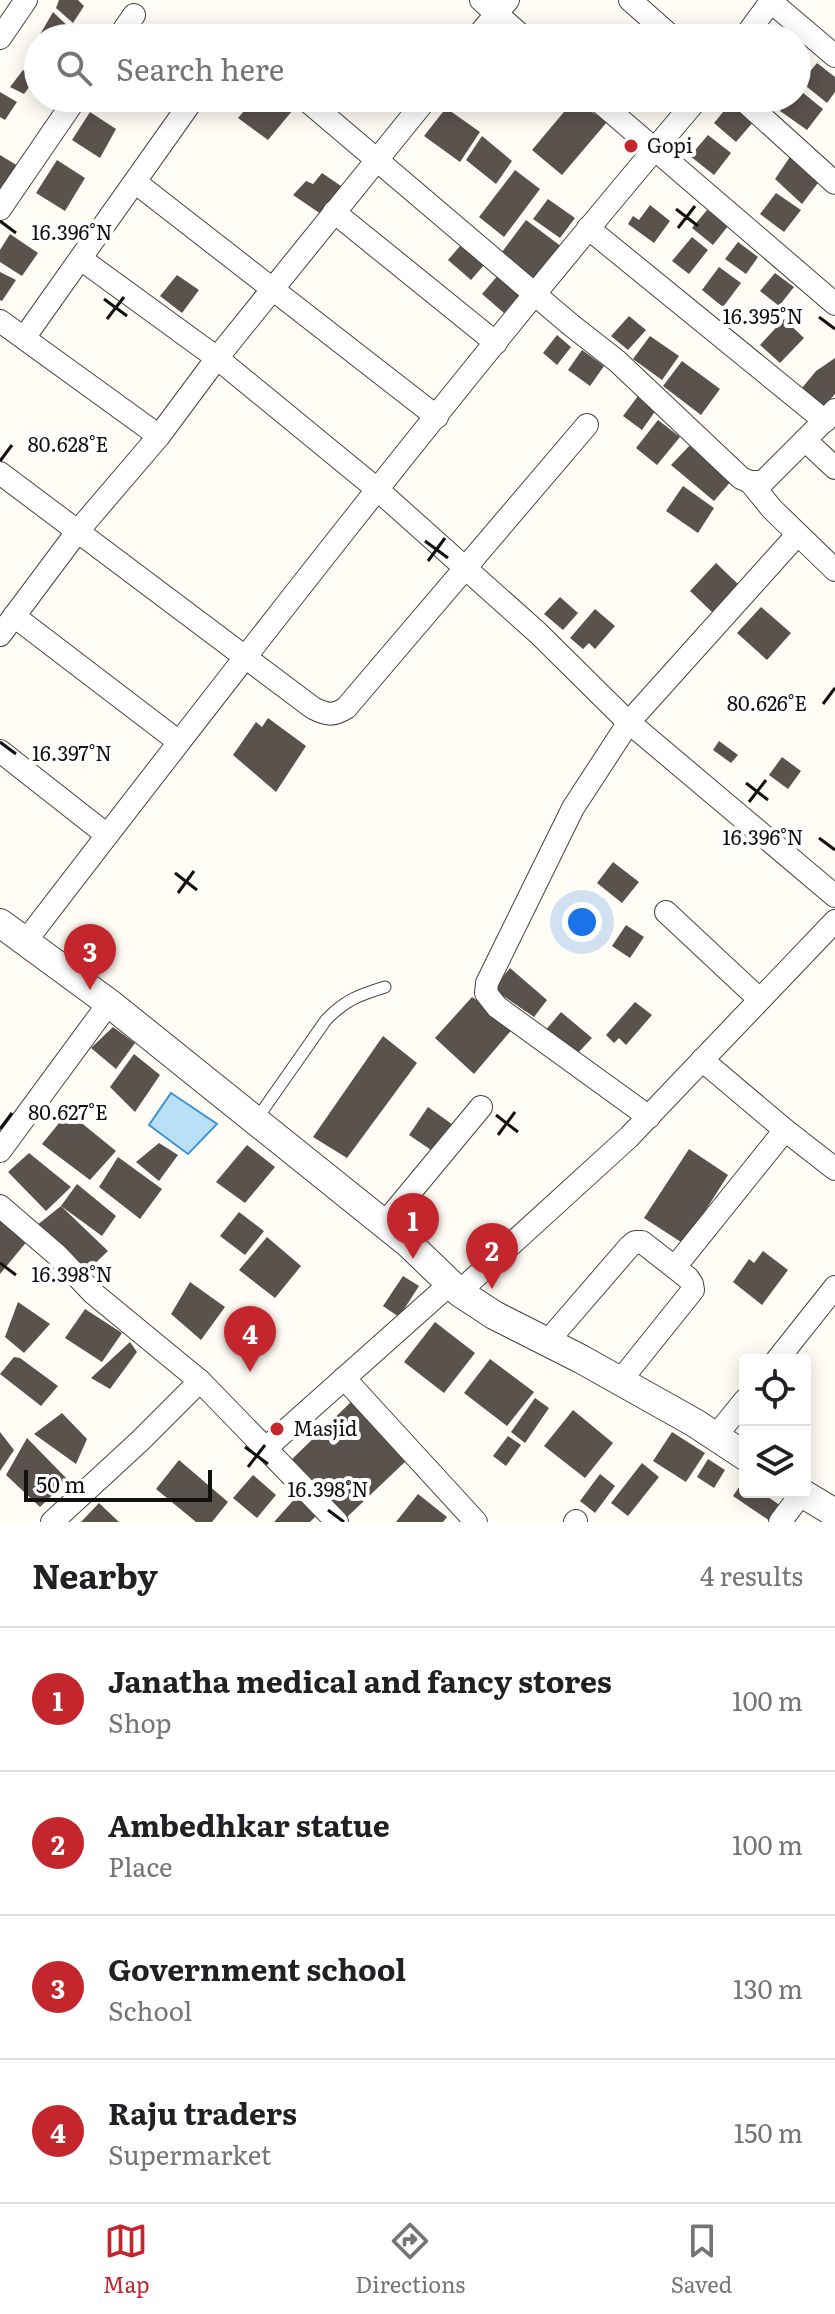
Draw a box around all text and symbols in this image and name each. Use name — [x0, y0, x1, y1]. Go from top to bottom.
search box — [24, 24, 811, 112]
icon: search — [52, 46, 96, 90]
text: Search here — [116, 46, 284, 90]
place label: Gopi — [647, 129, 693, 159]
marker: Gopi — [622, 137, 640, 155]
text: 16.396°N — [32, 216, 112, 246]
text: 16.395°N — [723, 300, 803, 330]
text: 80.628°E — [28, 428, 108, 458]
text: 80.626°E — [727, 687, 807, 717]
text: 16.397°N — [32, 737, 112, 767]
text: 16.396°N — [723, 821, 803, 851]
your location — [562, 902, 602, 942]
pin: 3 — [64, 924, 116, 990]
text: 80.627°E — [28, 1096, 108, 1126]
pin: 1 — [387, 1193, 439, 1259]
pin: 2 — [466, 1223, 518, 1289]
text: 16.398°N — [31, 1258, 113, 1288]
pin: 4 — [224, 1306, 276, 1372]
map controls — [739, 1354, 811, 1498]
button: locate — [739, 1354, 811, 1426]
place label: Masjid — [293, 1412, 357, 1442]
marker: Masjid — [268, 1420, 286, 1438]
button: layers — [739, 1426, 811, 1498]
scale bar — [24, 1466, 212, 1502]
text: 50 m — [36, 1467, 86, 1500]
text: 16.398°N — [287, 1473, 369, 1503]
text: Nearby — [32, 1549, 158, 1599]
text: 4 results — [700, 1555, 803, 1594]
text: Janatha medical and fancy stores — [108, 1658, 612, 1702]
text: 1 — [53, 1680, 63, 1719]
text: 100 m — [732, 1680, 803, 1719]
text: Shop — [108, 1702, 172, 1741]
text: Ambedhkar statue — [108, 1802, 390, 1846]
text: 2 — [51, 1824, 65, 1863]
text: 100 m — [732, 1824, 803, 1863]
text: Place — [108, 1846, 173, 1885]
text: Government school — [108, 1946, 406, 1990]
text: 3 — [51, 1968, 65, 2007]
text: 130 m — [733, 1968, 803, 2007]
text: School — [108, 1990, 192, 2029]
text: Raju traders — [108, 2090, 297, 2134]
text: 4 — [50, 2112, 66, 2151]
text: 150 m — [734, 2112, 803, 2151]
text: Supermarket — [108, 2134, 271, 2173]
tab: Map — [103, 2219, 150, 2300]
tab: Directions — [355, 2219, 465, 2300]
tab: Saved — [671, 2219, 732, 2300]

